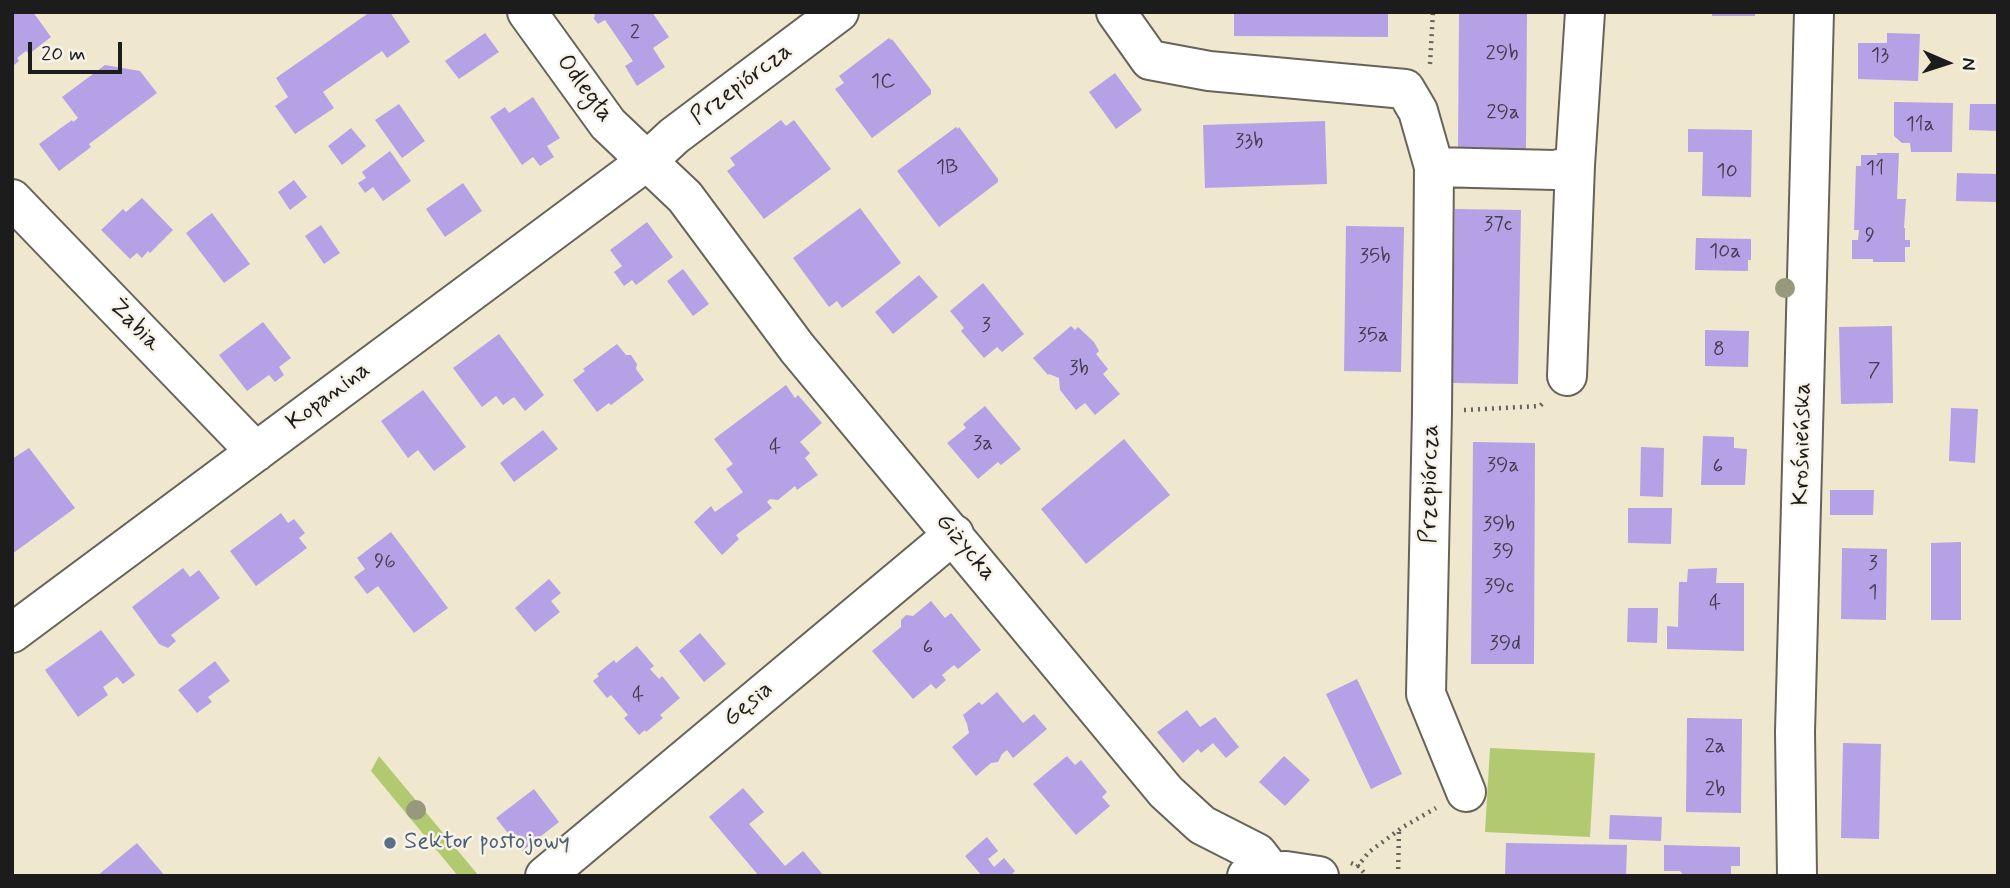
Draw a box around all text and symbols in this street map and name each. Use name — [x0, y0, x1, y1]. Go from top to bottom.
house number: 2 — [630, 21, 640, 47]
scale bar — [32, 28, 126, 72]
north arrow — [1912, 28, 1982, 98]
street label: Przepiórcza — [686, 38, 798, 132]
text: 20 m — [41, 40, 86, 68]
house number: 29b — [1485, 42, 1519, 68]
house number: 13 — [1871, 44, 1889, 70]
street label: Odległa — [549, 49, 619, 129]
text: N — [1956, 57, 1981, 71]
house number: 1C — [871, 70, 895, 96]
house number: 29a — [1486, 101, 1520, 127]
house number: 11a — [1905, 113, 1935, 139]
house number: 33b — [1235, 130, 1263, 156]
house number: 1B — [936, 156, 958, 182]
house number: 11 — [1866, 157, 1884, 183]
house number: 10 — [1716, 160, 1738, 186]
house number: 37c — [1484, 213, 1512, 239]
house number: 9 — [1865, 224, 1875, 250]
house number: 10a — [1709, 240, 1741, 266]
house number: 35b — [1359, 245, 1391, 271]
street label: Żabia — [102, 294, 166, 358]
house number: 3 — [981, 314, 991, 340]
house number: 35a — [1357, 324, 1389, 350]
house number: 8 — [1713, 338, 1725, 364]
street label: Kopanina — [282, 356, 376, 438]
house number: 3b — [1069, 357, 1089, 383]
house number: 7 — [1868, 359, 1880, 385]
street label: Krośnieńska — [1788, 382, 1818, 506]
street label: Przepiórcza — [1416, 424, 1446, 544]
house number: 3a — [973, 432, 993, 458]
house number: 4 — [769, 436, 781, 462]
house number: 39a — [1487, 454, 1519, 480]
house number: 6 — [1713, 455, 1723, 481]
street label: Giżycka — [928, 508, 1002, 588]
house number: 39b — [1483, 513, 1515, 539]
house number: 39 — [1492, 540, 1514, 566]
house number: 96 — [374, 550, 396, 576]
house number: 3 — [1868, 552, 1878, 578]
house number: 39c — [1484, 575, 1514, 601]
house number: 1 — [1868, 581, 1878, 607]
house number: 4 — [1709, 592, 1721, 618]
house number: 39d — [1489, 632, 1521, 658]
house number: 6 — [923, 636, 933, 662]
street label: Gęsia — [718, 676, 780, 734]
house number: 4 — [632, 684, 644, 710]
house number: 2a — [1704, 735, 1726, 761]
house number: 2b — [1705, 778, 1725, 804]
place label: Sektor postojowy — [404, 829, 570, 857]
marker: Sektor postojowy — [382, 835, 398, 851]

